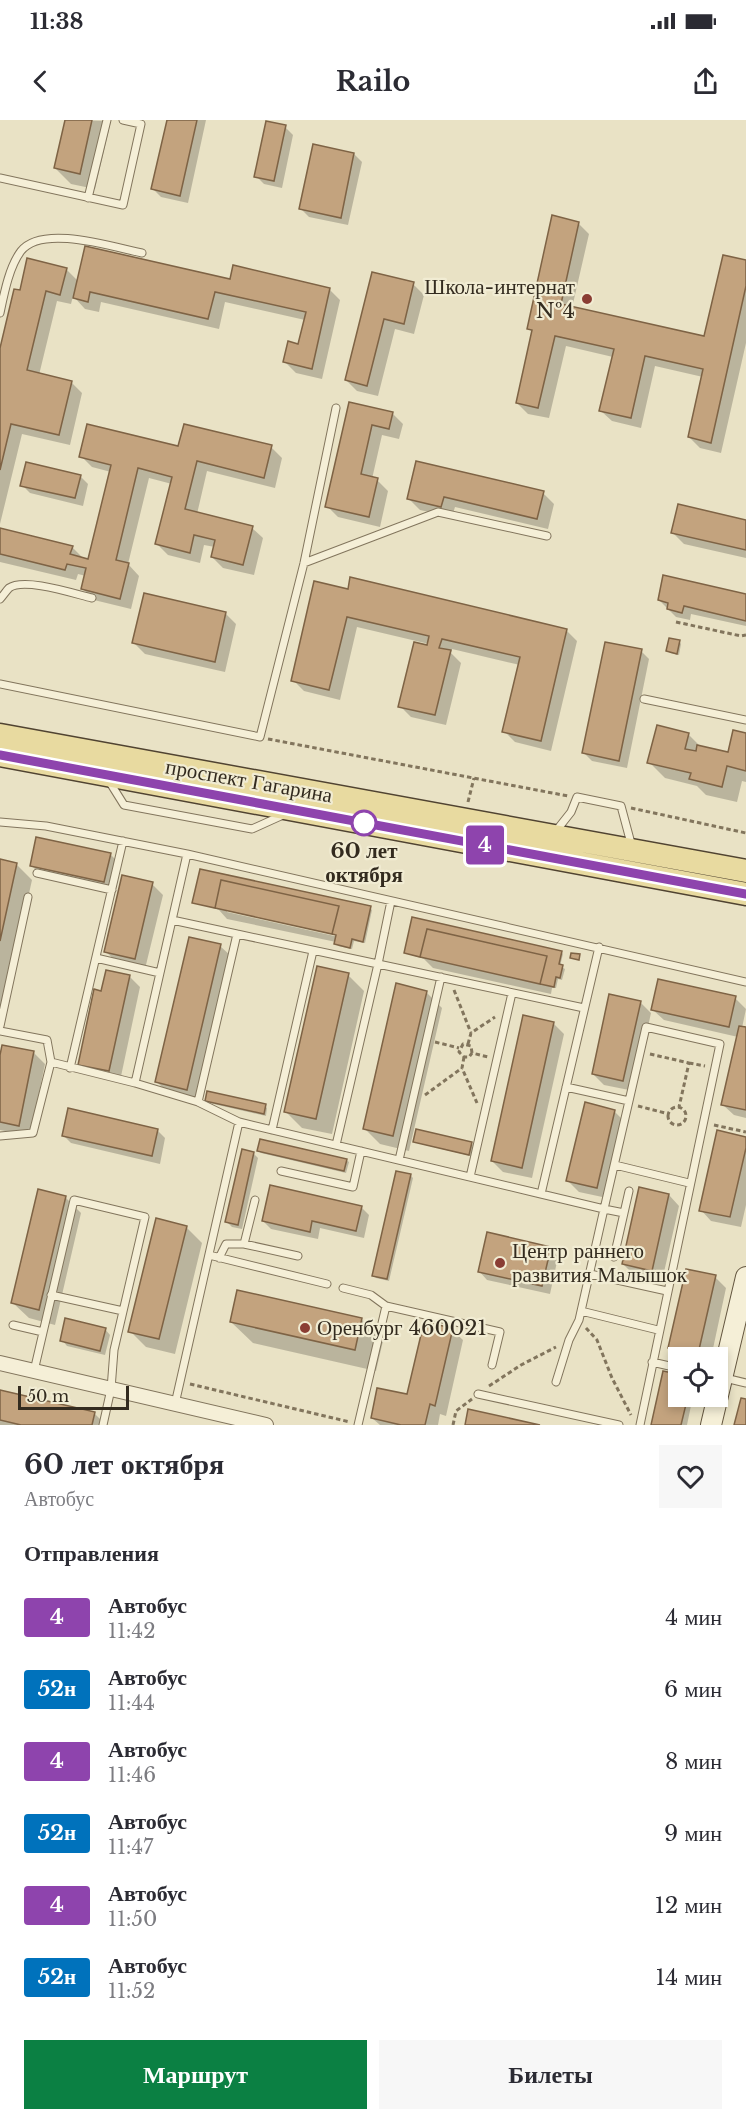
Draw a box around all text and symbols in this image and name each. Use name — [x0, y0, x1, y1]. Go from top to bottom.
text: 11:38 — [30, 8, 83, 35]
icon: back — [24, 65, 57, 98]
text: Railo — [336, 65, 410, 98]
icon: share — [689, 65, 722, 98]
place label: Школа-интернат №4 — [424, 274, 575, 324]
marker: Школа-интернат №4 — [580, 292, 594, 306]
street label: проспект Гагарина — [164, 754, 335, 809]
marker: 60 лет октября — [351, 810, 377, 836]
line badge: 4 — [466, 826, 504, 864]
text: 4 — [478, 832, 492, 858]
place label: 60 лет октября — [325, 838, 403, 888]
place label: Центр раннего развития Малышок — [512, 1238, 688, 1288]
marker: Центр раннего развития Малышок — [493, 1256, 507, 1270]
place label: Оренбург 460021 — [317, 1315, 487, 1341]
marker: Оренбург 460021 — [298, 1321, 312, 1335]
map controls — [668, 1347, 728, 1407]
button: locate — [668, 1347, 728, 1407]
scale bar — [18, 1383, 129, 1410]
text: 50 m — [27, 1386, 69, 1406]
button: heart — [659, 1445, 722, 1508]
text: 60 лет октября — [24, 1447, 224, 1482]
text: Автобус — [24, 1487, 94, 1511]
text: Отправления — [24, 1540, 159, 1567]
text: Автобус — [108, 1592, 187, 1619]
text: 4 — [50, 1604, 64, 1630]
text: 4 мин — [665, 1604, 722, 1631]
text: 11:42 — [108, 1619, 156, 1643]
text: Автобус — [108, 1664, 187, 1691]
text: 52н — [38, 1676, 76, 1702]
text: 6 мин — [664, 1676, 722, 1703]
text: 11:44 — [108, 1691, 155, 1715]
text: Автобус — [108, 1736, 187, 1763]
text: 4 — [50, 1748, 64, 1774]
text: 8 мин — [665, 1748, 722, 1775]
text: 11:46 — [108, 1763, 156, 1787]
text: Автобус — [108, 1808, 187, 1835]
text: 52н — [38, 1820, 76, 1846]
text: 9 мин — [664, 1820, 722, 1847]
text: 11:47 — [108, 1835, 153, 1859]
text: Автобус — [108, 1880, 187, 1907]
text: 4 — [50, 1892, 64, 1918]
text: 12 мин — [655, 1892, 722, 1919]
text: 11:50 — [108, 1907, 157, 1931]
text: Автобус — [108, 1952, 187, 1979]
text: 52н — [38, 1964, 76, 1990]
text: 14 мин — [656, 1964, 722, 1991]
text: 11:52 — [108, 1979, 155, 2003]
button: Маршрут — [24, 2040, 367, 2109]
button: Билеты — [379, 2040, 722, 2109]

